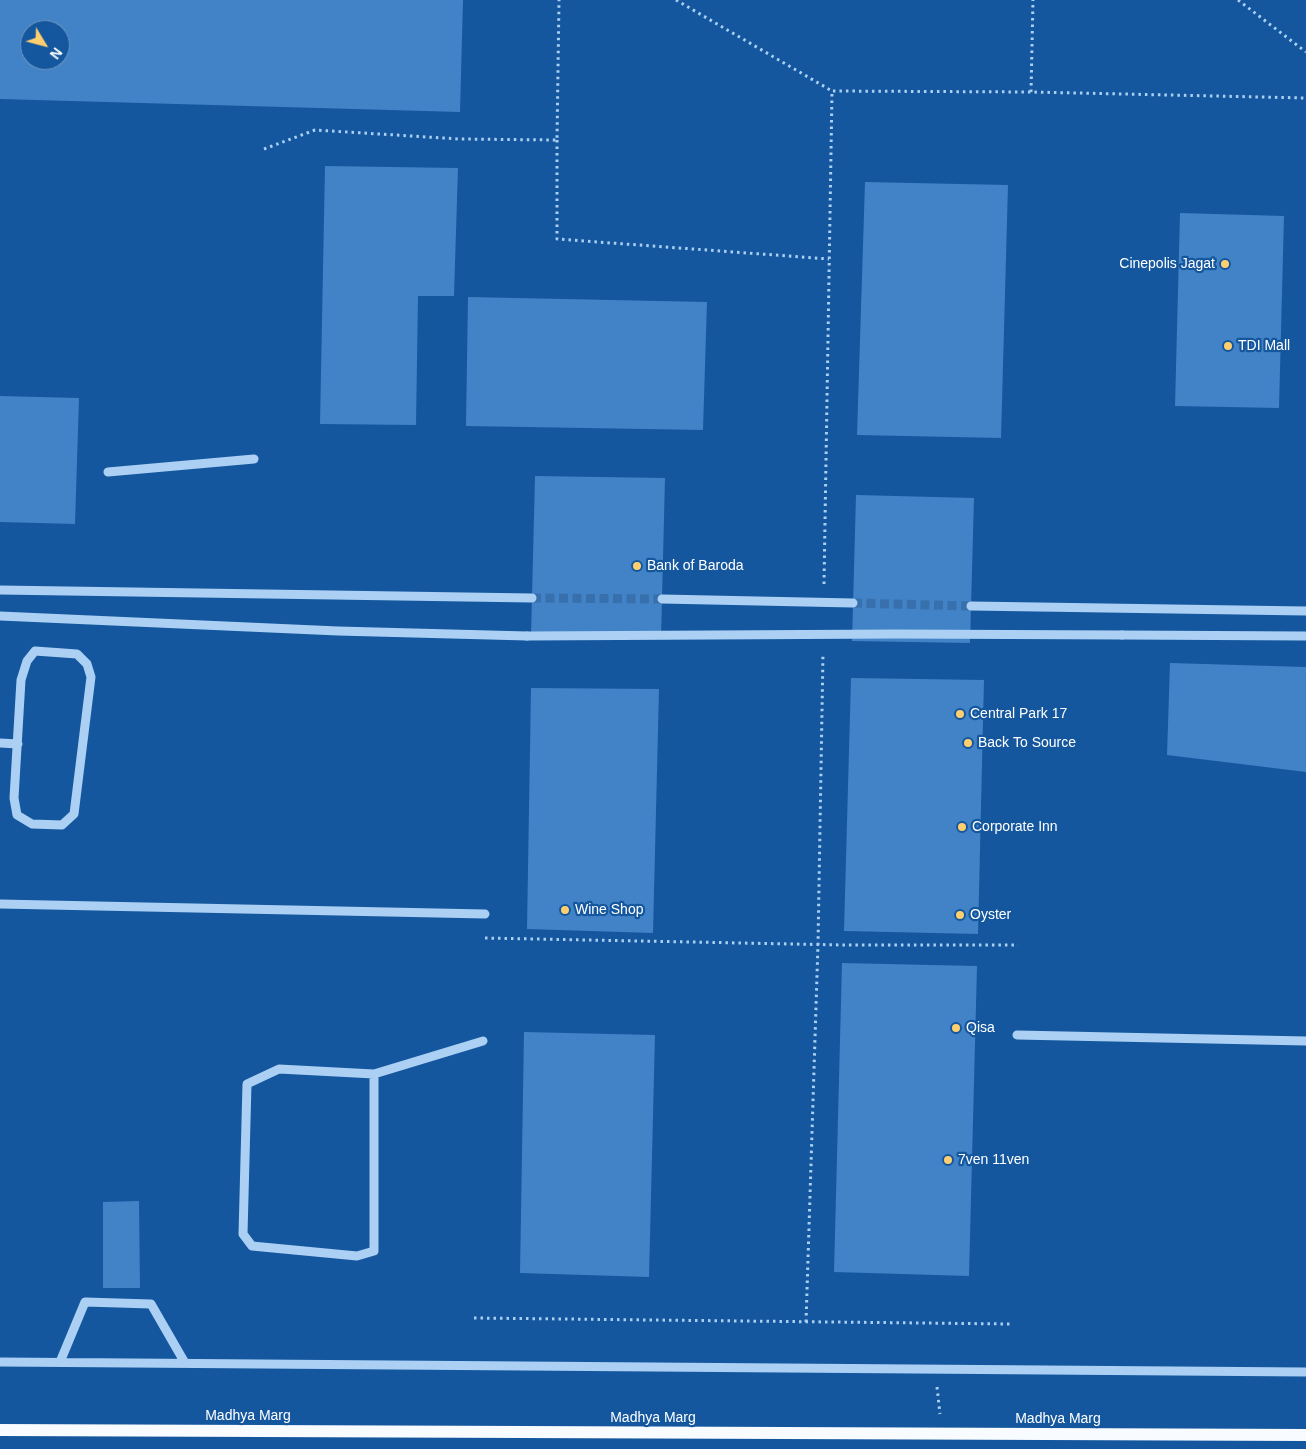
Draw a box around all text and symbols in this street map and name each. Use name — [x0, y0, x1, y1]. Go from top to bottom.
north arrow — [20, 20, 70, 70]
text: N — [47, 45, 66, 62]
place label: Cinepolis Jagat — [1119, 256, 1215, 272]
marker: Cinepolis Jagat — [1219, 258, 1231, 270]
place label: TDI Mall — [1238, 338, 1290, 354]
marker: TDI Mall — [1222, 340, 1234, 352]
place label: Bank of Baroda — [647, 558, 744, 574]
marker: Bank of Baroda — [631, 560, 643, 572]
place label: Central Park 17 — [970, 706, 1067, 722]
marker: Central Park 17 — [954, 708, 966, 720]
place label: Back To Source — [978, 735, 1076, 751]
marker: Back To Source — [962, 737, 974, 749]
place label: Corporate Inn — [972, 819, 1058, 835]
marker: Corporate Inn — [956, 821, 968, 833]
place label: Wine Shop — [575, 902, 643, 918]
marker: Wine Shop — [559, 904, 571, 916]
place label: Oyster — [970, 907, 1011, 923]
marker: Oyster — [954, 909, 966, 921]
place label: Qisa — [966, 1020, 995, 1036]
marker: Qisa — [950, 1022, 962, 1034]
place label: 7ven 11ven — [958, 1152, 1029, 1168]
marker: 7ven 11ven — [942, 1154, 954, 1166]
street label: Madhya Marg — [205, 1408, 291, 1424]
street label: Madhya Marg — [610, 1410, 696, 1426]
street label: Madhya Marg — [1015, 1411, 1101, 1427]

